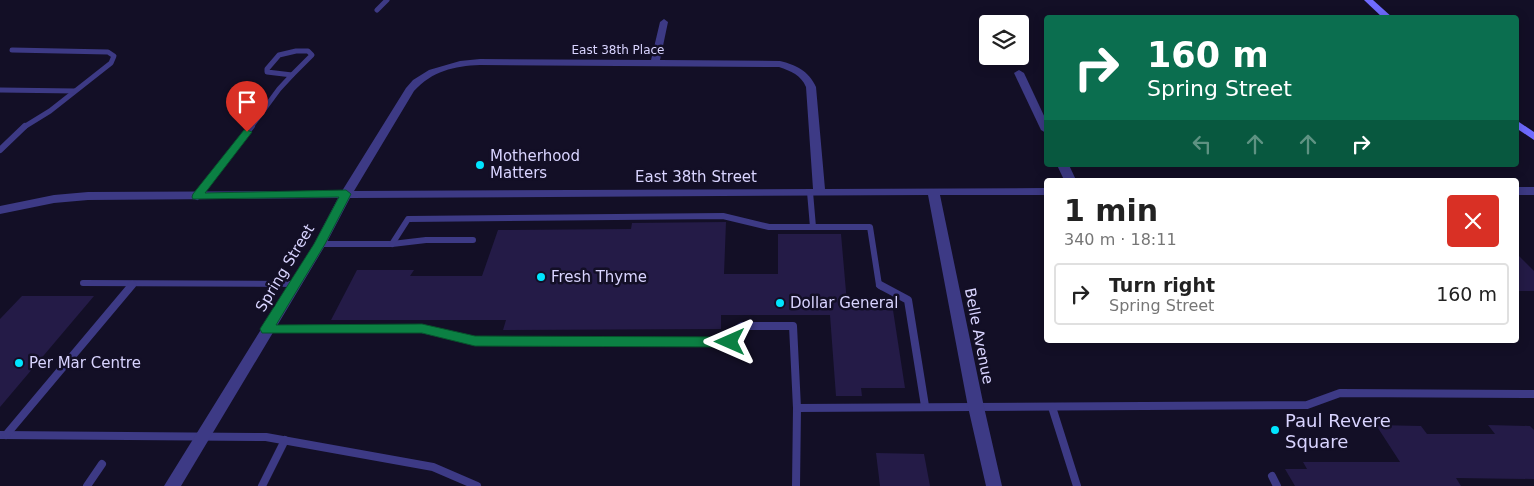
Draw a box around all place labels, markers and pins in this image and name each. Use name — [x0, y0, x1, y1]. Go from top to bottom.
pin — [226, 81, 268, 132]
place label: Motherhood Matters — [490, 147, 580, 182]
marker: Motherhood Matters — [474, 159, 486, 171]
place label: Fresh Thyme — [551, 268, 647, 286]
marker: Fresh Thyme — [535, 271, 547, 283]
place label: Dollar General — [790, 294, 898, 312]
marker: Dollar General — [774, 297, 786, 309]
place label: Per Mar Centre — [29, 354, 141, 372]
marker: Per Mar Centre — [13, 357, 25, 369]
place label: Paul Revere Square — [1285, 410, 1391, 452]
marker: Paul Revere Square — [1269, 424, 1281, 436]

